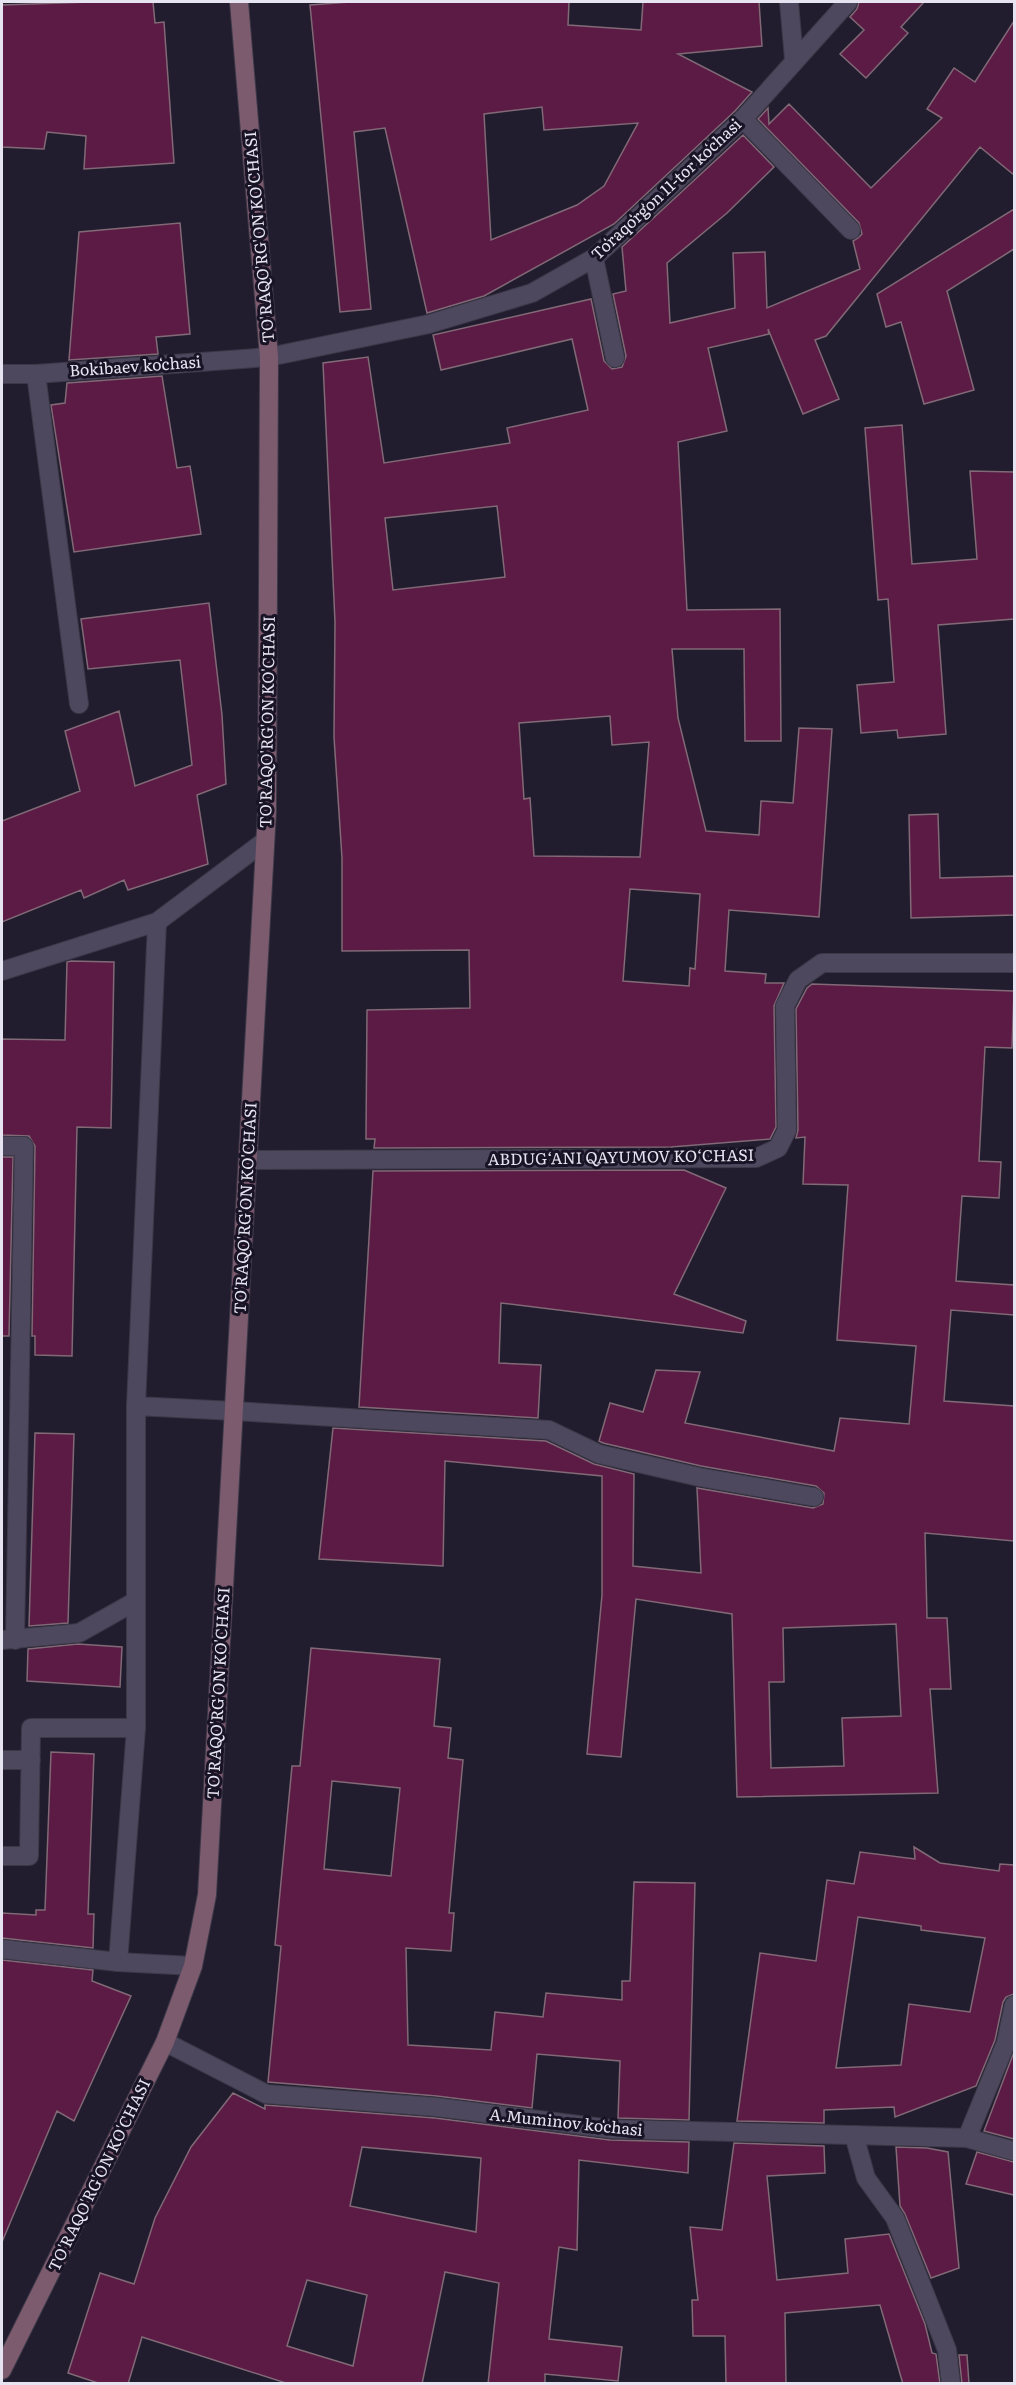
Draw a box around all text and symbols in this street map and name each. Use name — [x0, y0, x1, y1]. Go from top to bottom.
street label: Toʻraqoʻrgʻon 11-tor koʻchasi — [585, 112, 746, 265]
street label: TO'RAQO'RG'ON KO'CHASI — [237, 130, 279, 344]
street label: Bokibaev koʻchasi — [68, 348, 202, 382]
street label: TO'RAQO'RG'ON KO'CHASI — [252, 616, 280, 828]
street label: TO'RAQO'RG'ON KO'CHASI — [226, 1101, 262, 1315]
street label: ABDUG‘ANI QAYUMOV KO‘CHASI — [487, 1142, 754, 1170]
street label: TO'RAQO'RG'ON KO'CHASI — [199, 1586, 235, 1800]
street label: TO'RAQO'RG'ON KO'CHASI — [41, 2074, 155, 2275]
street label: A.Muminov koʻchasi — [488, 2101, 644, 2141]

